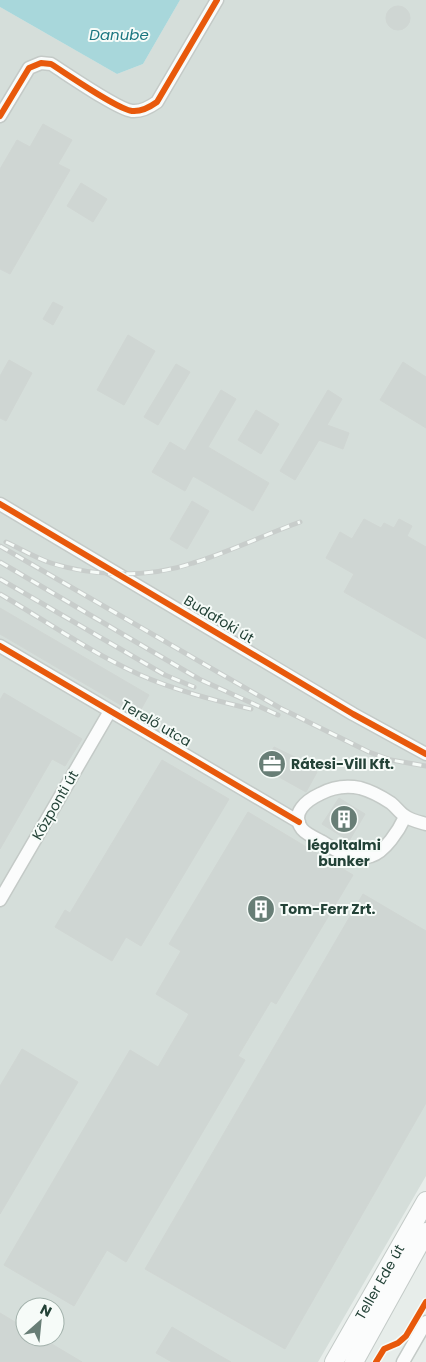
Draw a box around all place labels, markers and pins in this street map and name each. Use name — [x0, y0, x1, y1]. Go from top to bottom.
office icon: Rátesi-Vill Kft. — [257, 749, 287, 779]
place label: Rátesi-Vill Kft. — [291, 754, 394, 774]
building icon: légoltalmi bunker — [329, 804, 359, 834]
place label: légoltalmi bunker — [307, 835, 381, 871]
building icon: Tom-Ferr Zrt. — [246, 894, 276, 924]
place label: Tom-Ferr Zrt. — [280, 899, 375, 919]

